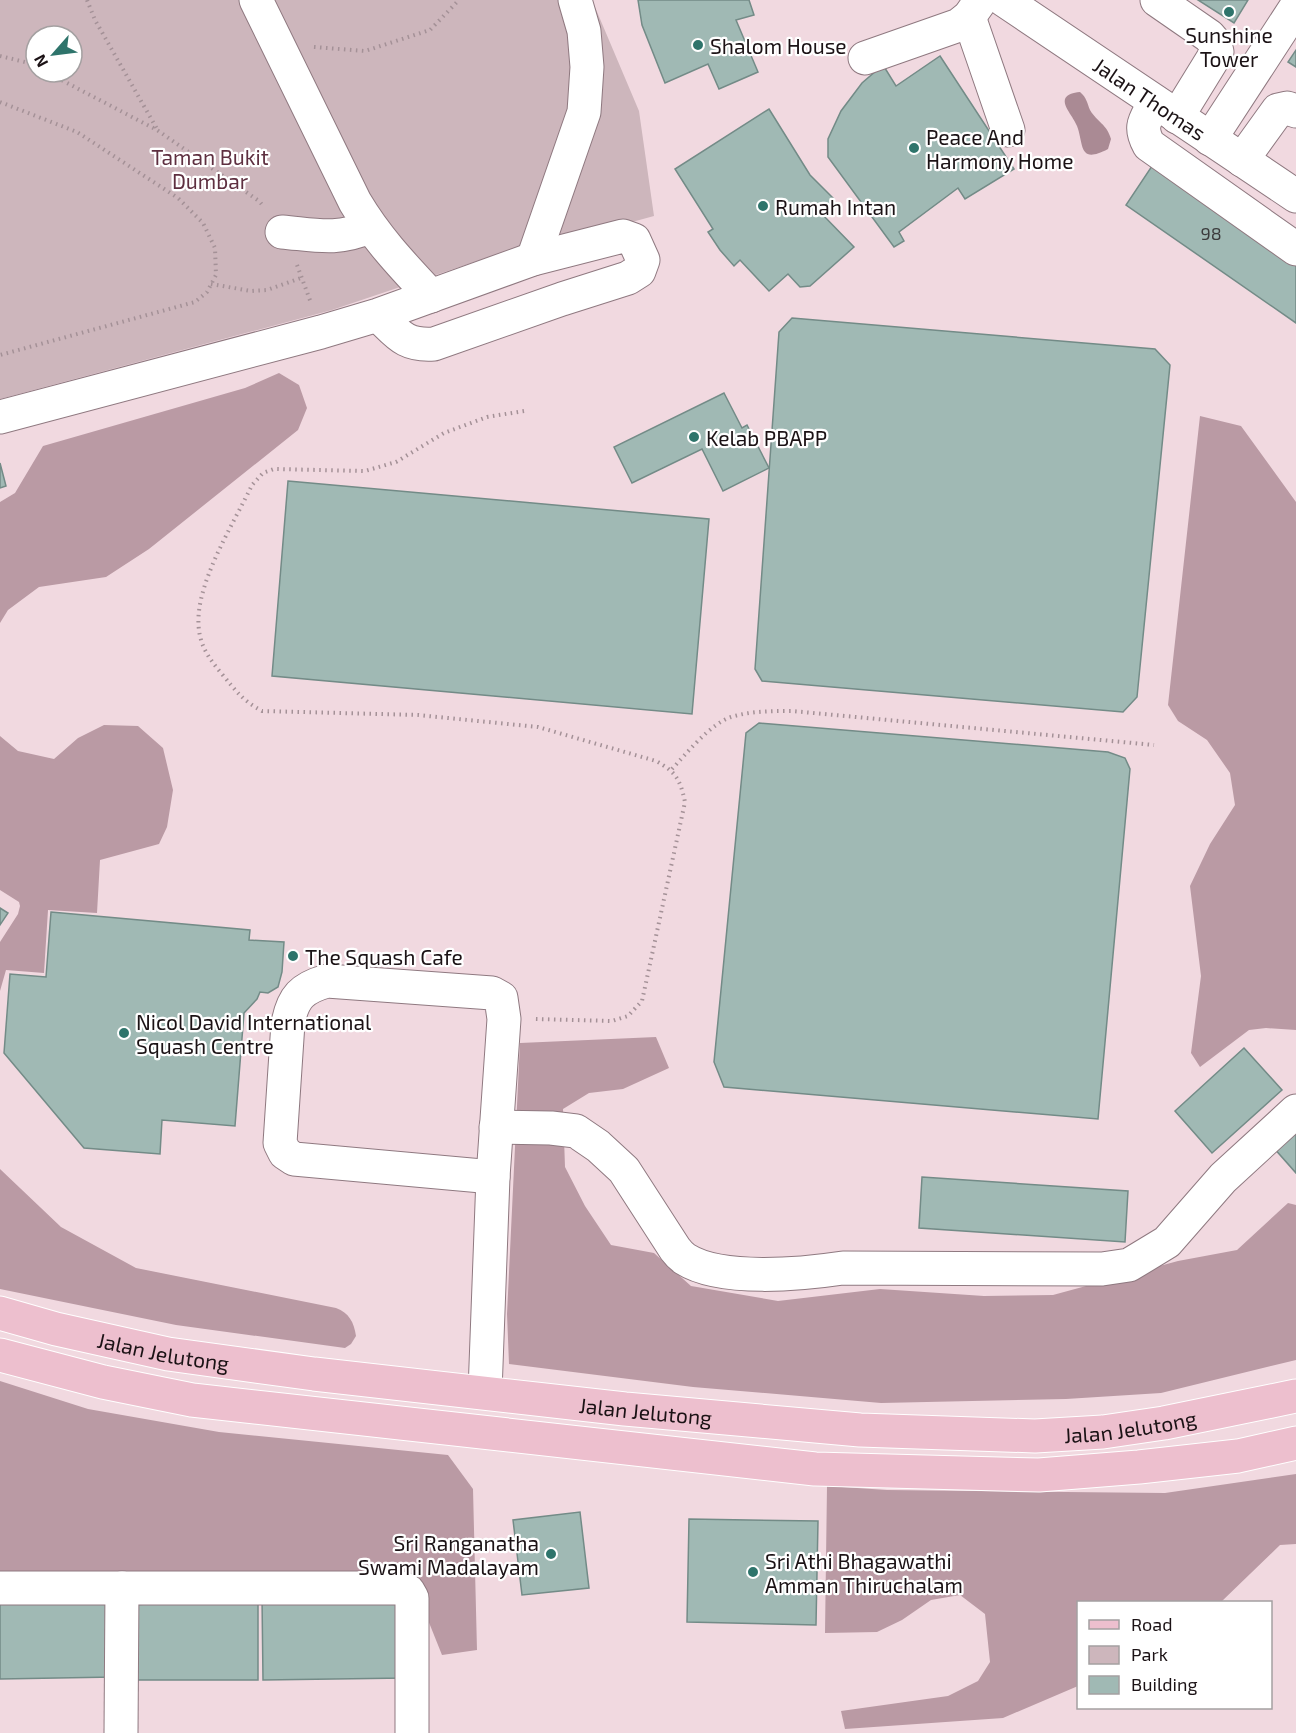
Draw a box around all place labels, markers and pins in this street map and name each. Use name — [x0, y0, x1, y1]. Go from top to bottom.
marker: Sunshine Tower — [1222, 5, 1236, 19]
place label: Sunshine Tower — [1185, 22, 1273, 71]
place label: Shalom House — [710, 33, 847, 58]
marker: Shalom House — [691, 38, 705, 52]
place label: Peace And Harmony Home — [926, 124, 1073, 173]
marker: Peace And Harmony Home — [907, 141, 921, 155]
place label: Rumah Intan — [775, 194, 896, 219]
marker: Rumah Intan — [756, 199, 770, 213]
place label: Kelab PBAPP — [706, 425, 827, 450]
marker: Kelab PBAPP — [687, 430, 701, 444]
place label: The Squash Cafe — [305, 944, 463, 969]
marker: The Squash Cafe — [286, 949, 300, 963]
place label: Nicol David International Squash Centre — [136, 1009, 372, 1058]
marker: Nicol David International Squash Centre — [117, 1026, 131, 1040]
place label: Sri Ranganatha Swami Madalayam — [358, 1530, 539, 1579]
marker: Sri Ranganatha Swami Madalayam — [544, 1547, 558, 1561]
place label: Sri Athi Bhagawathi Amman Thiruchalam — [765, 1548, 963, 1597]
marker: Sri Athi Bhagawathi Amman Thiruchalam — [746, 1565, 760, 1579]

